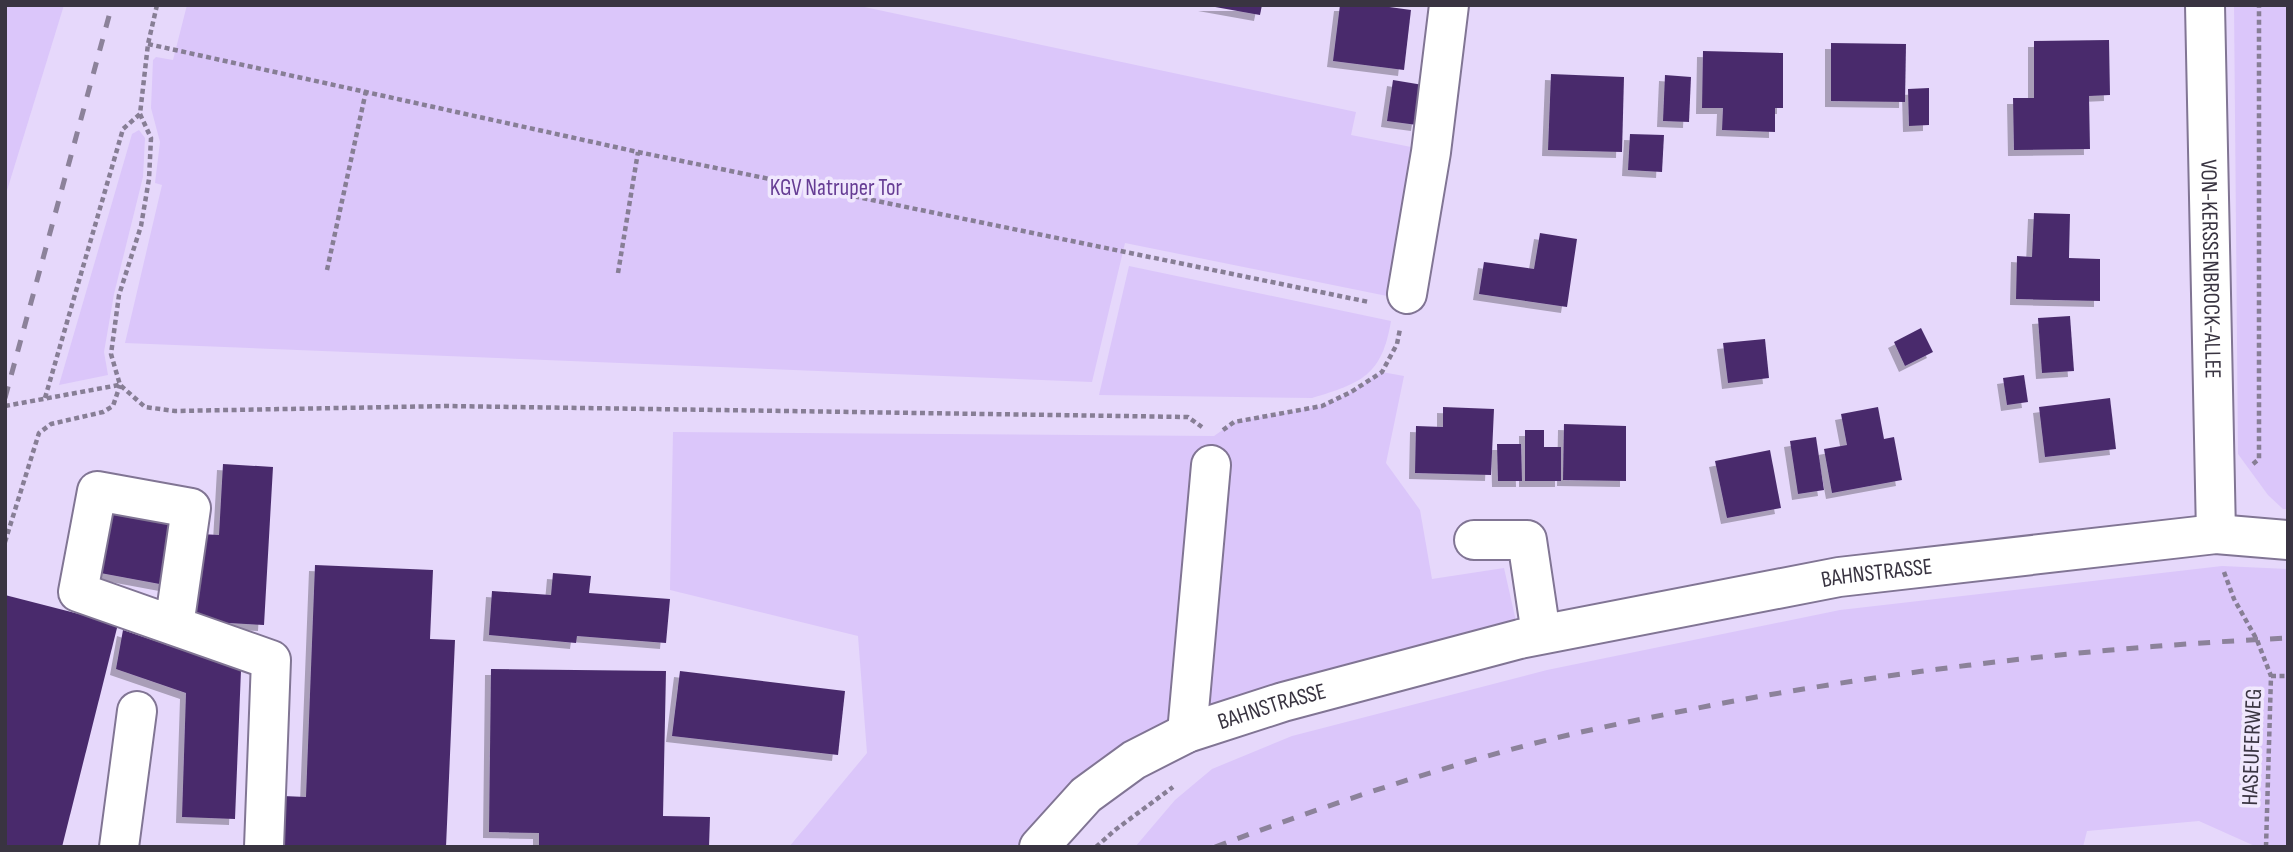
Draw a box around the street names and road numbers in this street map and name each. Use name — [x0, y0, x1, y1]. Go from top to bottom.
street label: VON-KERSSENBROCK-ALLEE — [2194, 159, 2227, 379]
street label: BAHNSTRASSE — [1819, 552, 1934, 594]
street label: BAHNSTRASSE — [1214, 677, 1329, 736]
street label: HASEUFERWEG — [2236, 688, 2268, 806]

